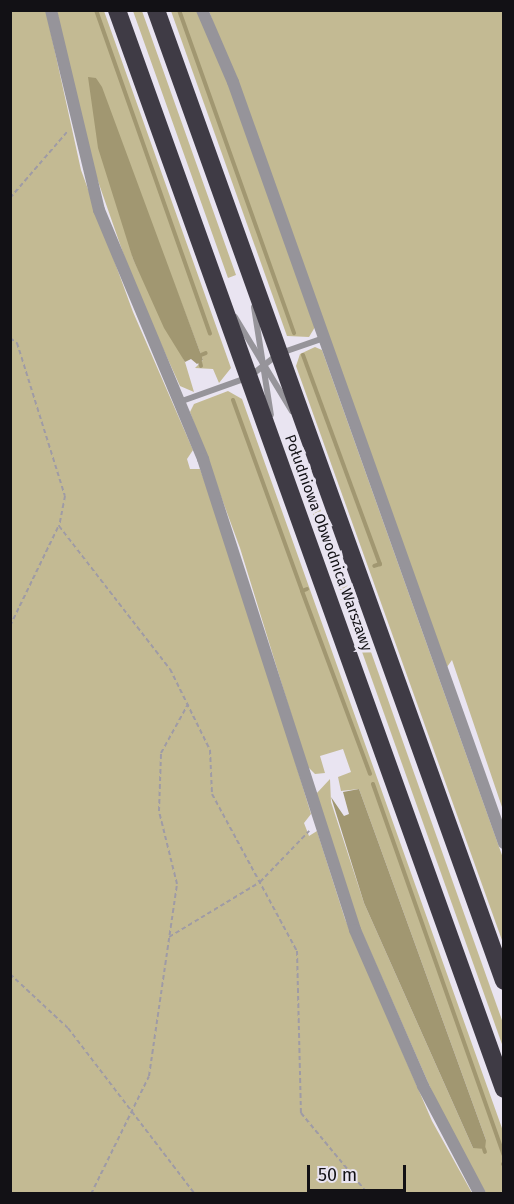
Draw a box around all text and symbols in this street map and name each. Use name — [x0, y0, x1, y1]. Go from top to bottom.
street label: Południowa Obwodnica Warszawy — [280, 432, 376, 654]
scale bar — [310, 1153, 409, 1191]
text: 50 m — [318, 1164, 357, 1186]

